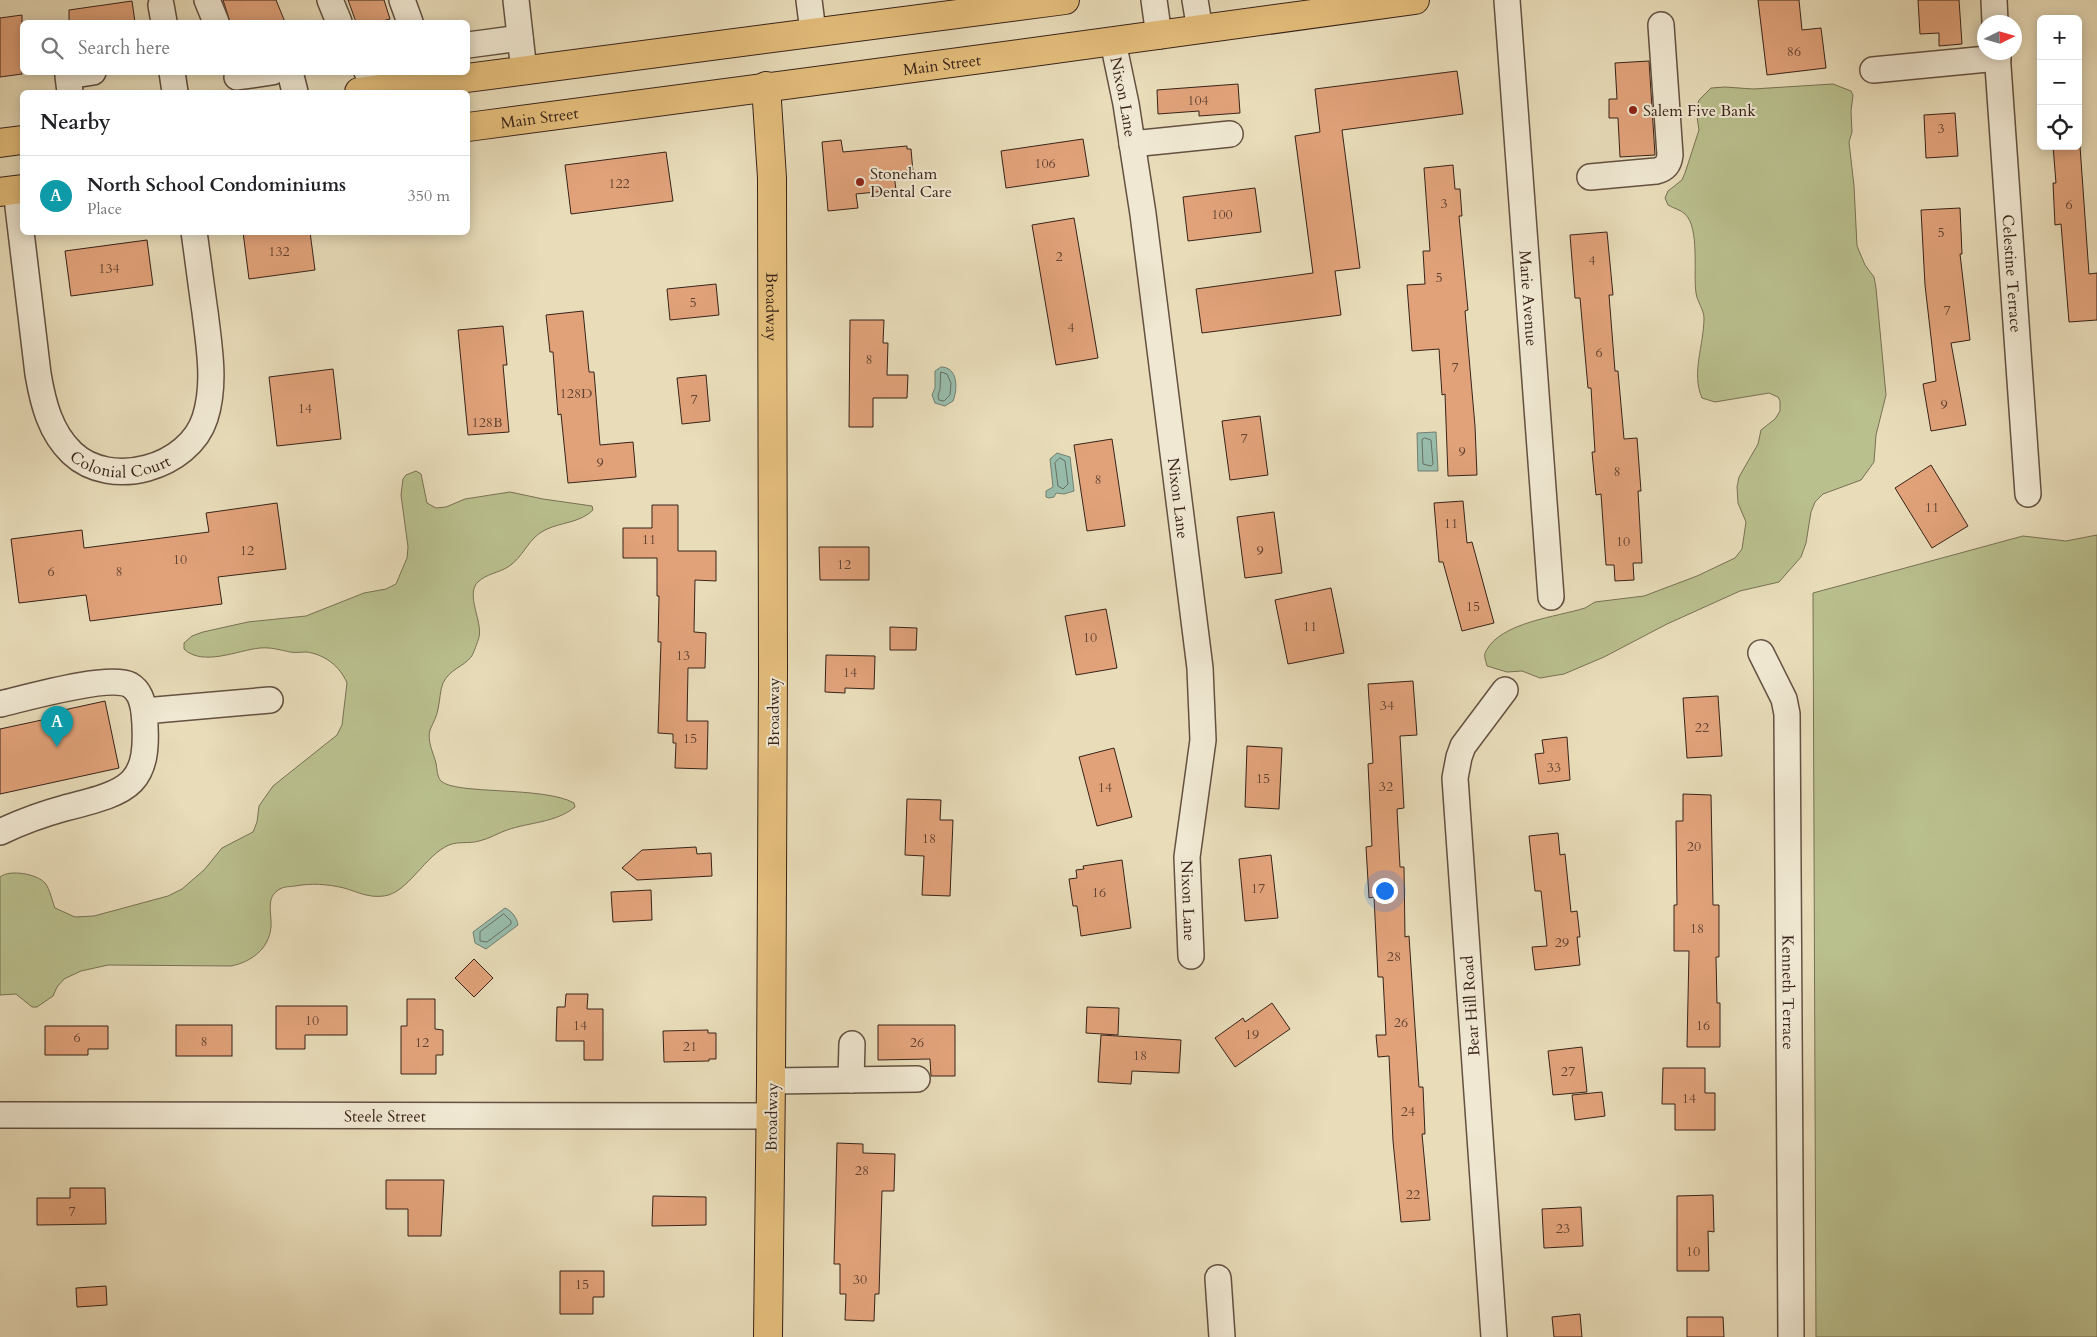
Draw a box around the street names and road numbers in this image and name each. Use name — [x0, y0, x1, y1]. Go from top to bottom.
street label: Main Street — [902, 49, 982, 81]
street label: Nixon Lane — [1104, 55, 1141, 139]
street label: Main Street — [499, 102, 580, 134]
street label: Celestine Terrace — [1996, 214, 2027, 333]
street label: Marie Avenue — [1513, 250, 1542, 347]
street label: Broadway — [760, 272, 782, 342]
street label: Colonial Court — [65, 446, 175, 484]
street label: Nixon Lane — [1162, 457, 1194, 540]
street label: Broadway — [763, 677, 785, 746]
street label: Nixon Lane — [1175, 860, 1200, 942]
street label: Kenneth Terrace — [1776, 935, 1799, 1050]
street label: Bear Hill Road — [1456, 954, 1485, 1057]
street label: Broadway — [760, 1082, 784, 1152]
street label: Steele Street — [344, 1105, 426, 1128]

